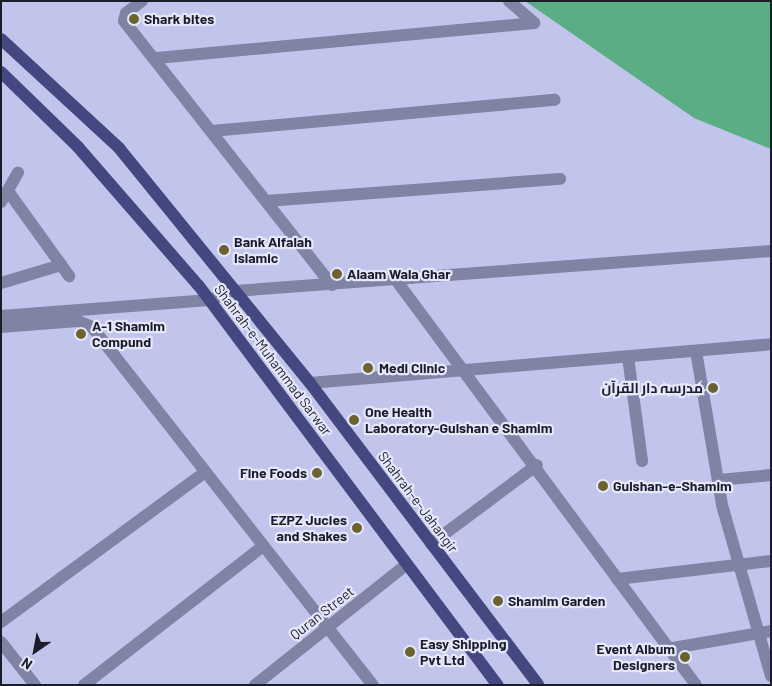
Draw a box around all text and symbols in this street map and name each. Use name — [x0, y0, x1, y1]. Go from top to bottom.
place label: Shark bites — [144, 11, 214, 27]
marker: Shark bites — [128, 13, 140, 25]
place label: Bank Alfalah Islamic — [234, 234, 312, 266]
marker: Bank Alfalah Islamic — [218, 244, 230, 256]
place label: Alaam Wala Ghar — [347, 266, 451, 282]
marker: Alaam Wala Ghar — [331, 268, 343, 280]
street label: Shahrah-e-Muhammad Sarwar — [211, 281, 335, 439]
place label: A-1 Shamim Compund — [92, 318, 165, 351]
marker: A-1 Shamim Compund — [74, 327, 88, 341]
place label: Medi Clinic — [379, 360, 445, 376]
marker: Medi Clinic — [361, 361, 375, 375]
place label: مدرسہ دار القرآن — [601, 380, 703, 396]
marker: مدرسہ دار القرآن — [707, 382, 719, 394]
place label: One Health Laboratory-Gulshan e Shamim — [365, 404, 552, 437]
marker: One Health Laboratory-Gulshan e Shamim — [347, 413, 361, 427]
street label: Shahrah-e-Jahangir — [375, 448, 461, 556]
place label: Fine Foods — [240, 465, 307, 481]
marker: Fine Foods — [311, 467, 323, 479]
place label: Gulshan-e-Shamim — [613, 478, 732, 494]
marker: Gulshan-e-Shamim — [597, 480, 609, 492]
place label: EZPZ Jucies and Shakes — [271, 512, 347, 544]
marker: EZPZ Jucies and Shakes — [351, 522, 363, 534]
street label: Quran Street — [287, 583, 357, 643]
place label: Shamim Garden — [508, 593, 605, 609]
marker: Shamim Garden — [492, 595, 504, 607]
north arrow — [10, 626, 60, 676]
place label: Easy Shipping Pvt Ltd — [420, 636, 506, 669]
place label: Event Album Designers — [597, 641, 675, 674]
marker: Easy Shipping Pvt Ltd — [404, 646, 416, 658]
marker: Event Album Designers — [679, 651, 691, 663]
text: N — [18, 654, 35, 674]

